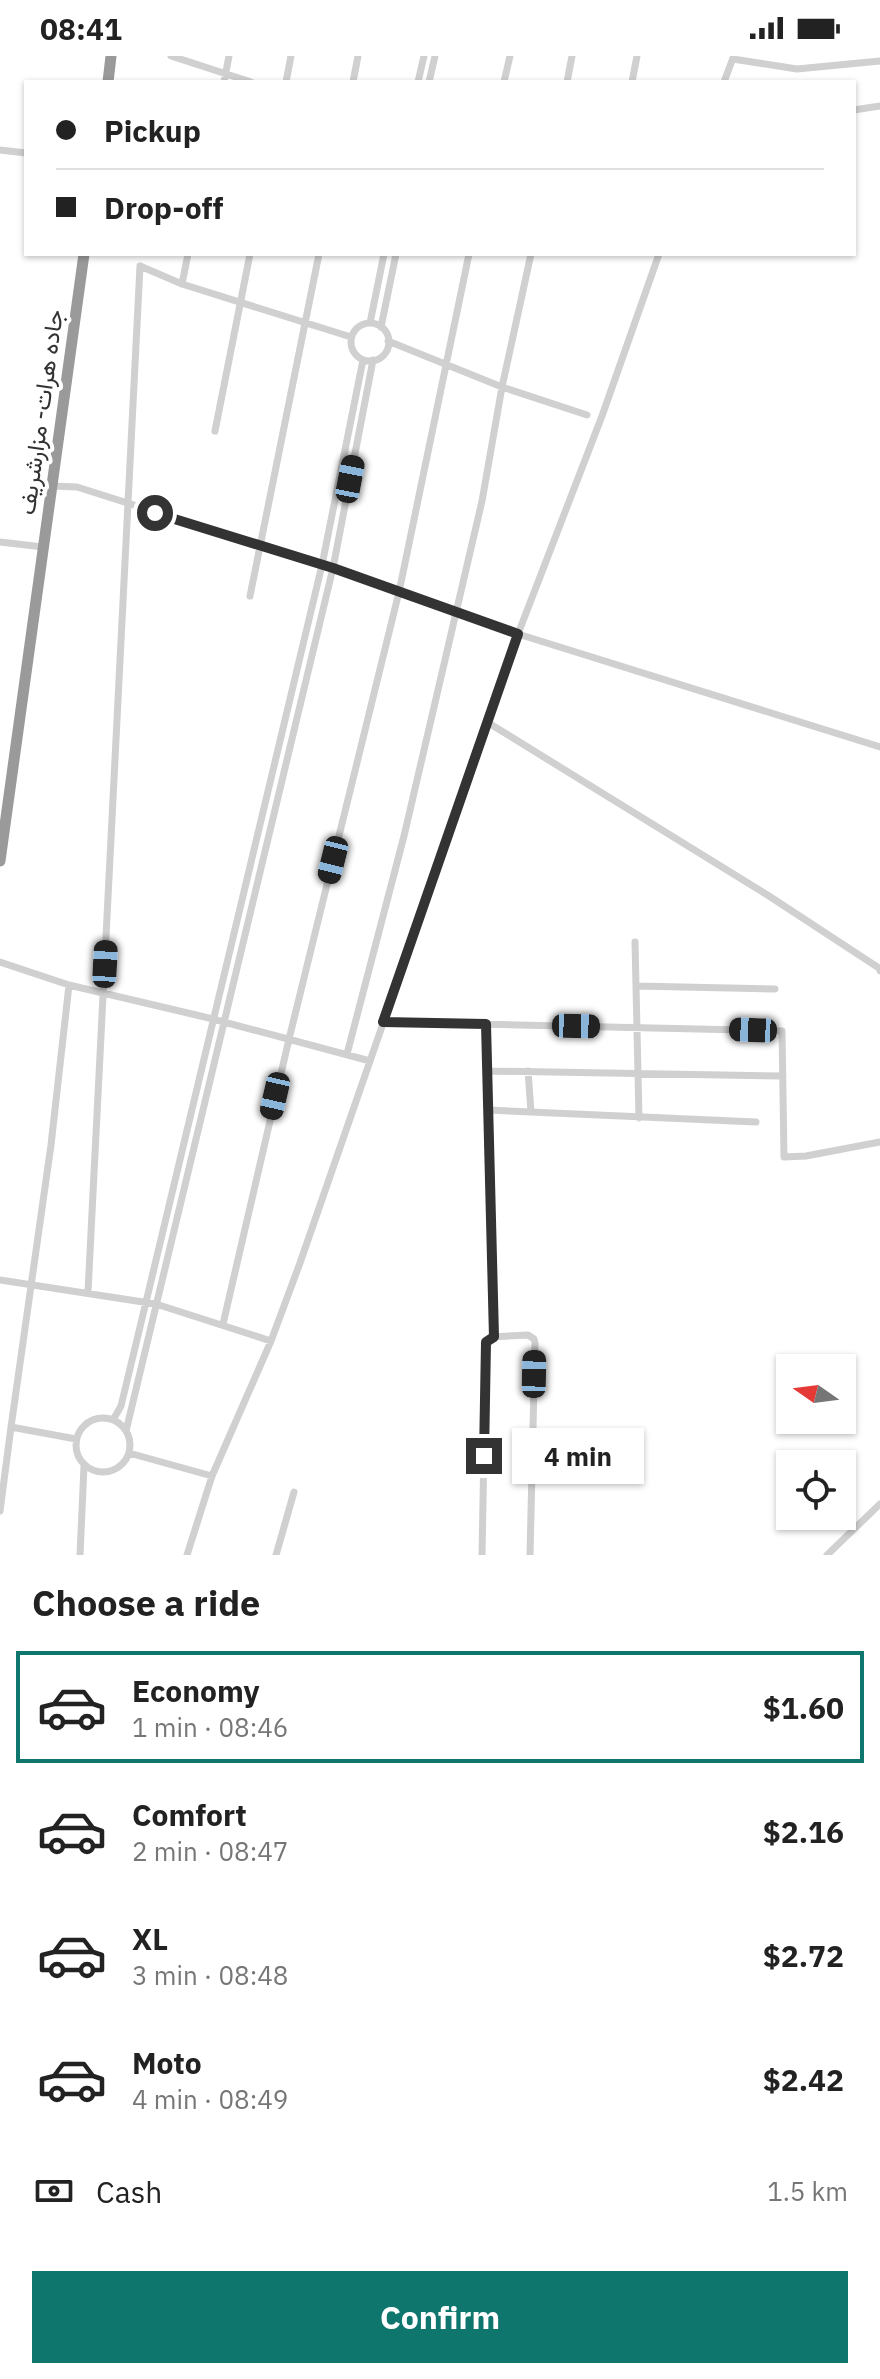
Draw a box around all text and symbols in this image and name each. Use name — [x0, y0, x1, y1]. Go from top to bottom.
text: 08:41 — [40, 9, 122, 48]
text: Pickup — [104, 111, 201, 150]
text: Drop-off — [104, 188, 223, 227]
street label: جاده هرات- مزارشریف — [10, 307, 70, 517]
car — [334, 453, 366, 505]
route start — [137, 495, 173, 531]
car — [316, 834, 350, 886]
car — [92, 939, 118, 989]
car — [552, 1014, 600, 1038]
car — [729, 1017, 777, 1043]
car — [258, 1070, 292, 1122]
car — [522, 1350, 546, 1398]
north arrow — [776, 1354, 856, 1434]
map controls — [776, 1354, 856, 1530]
callout: 4 min — [512, 1428, 644, 1484]
route end — [466, 1438, 502, 1474]
text: 4 min — [544, 1439, 612, 1473]
button: locate — [776, 1450, 856, 1530]
text: Choose a ride — [32, 1579, 260, 1626]
icon: car — [36, 1671, 108, 1743]
text: Economy — [132, 1671, 260, 1710]
text: $1.60 — [763, 1688, 844, 1727]
text: 1 min · 08:46 — [132, 1710, 288, 1744]
icon: car — [36, 1795, 108, 1867]
text: Comfort — [132, 1795, 247, 1834]
text: $2.16 — [763, 1812, 844, 1851]
text: 2 min · 08:47 — [132, 1834, 288, 1868]
icon: car — [36, 1919, 108, 1991]
text: XL — [132, 1919, 168, 1958]
text: $2.72 — [763, 1936, 844, 1975]
text: 3 min · 08:48 — [132, 1958, 288, 1992]
icon: car — [36, 2043, 108, 2115]
text: Moto — [132, 2043, 202, 2082]
text: $2.42 — [763, 2060, 844, 2099]
text: 4 min · 08:49 — [132, 2082, 288, 2116]
icon: cash — [32, 2169, 76, 2213]
text: Cash — [96, 2172, 162, 2211]
text: 1.5 km — [767, 2174, 848, 2208]
button: Confirm — [32, 2271, 848, 2363]

